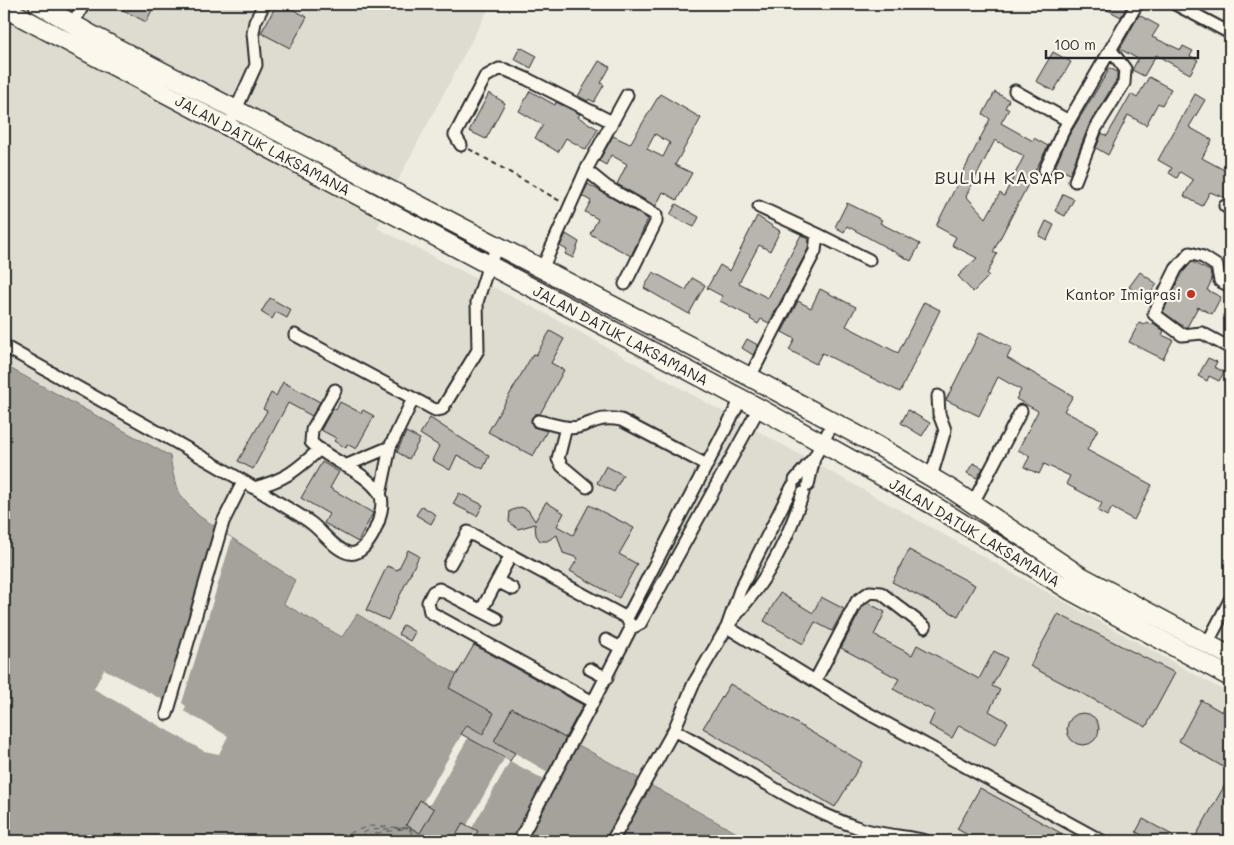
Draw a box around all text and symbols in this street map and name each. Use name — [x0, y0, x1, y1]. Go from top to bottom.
scale bar — [1046, 28, 1199, 60]
text: 100 m — [1054, 34, 1096, 54]
street label: JALAN DATUK LAKSAMANA — [172, 90, 354, 200]
district label: BULUH KASAP — [934, 165, 1066, 189]
street label: JALAN DATUK LAKSAMANA — [530, 280, 712, 390]
place label: Kantor Imigrasi — [1066, 284, 1181, 304]
marker: Kantor Imigrasi — [1185, 288, 1197, 300]
street label: JALAN DATUK LAKSAMANA — [886, 473, 1064, 591]

